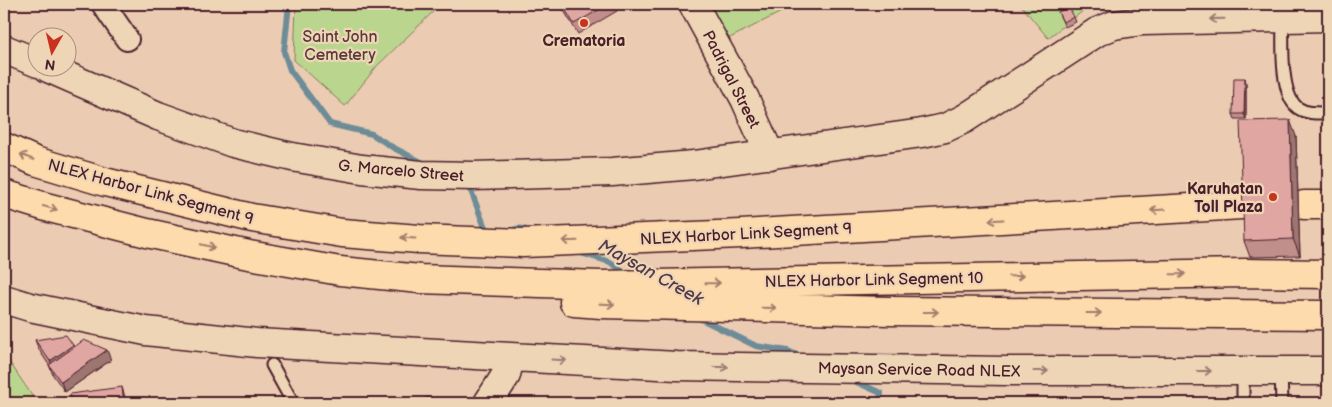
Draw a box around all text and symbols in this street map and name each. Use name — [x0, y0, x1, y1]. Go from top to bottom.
one-way arrow — [1209, 14, 1226, 24]
marker: Crematoria — [578, 17, 590, 29]
north arrow — [28, 28, 78, 78]
park label: Saint John Cemetery — [303, 28, 377, 65]
street label: Padrigal Street — [698, 28, 763, 132]
place label: Crematoria — [542, 32, 626, 51]
text: N — [44, 55, 57, 74]
one-way arrow — [20, 152, 35, 161]
street label: NLEX Harbor Link Segment 9 — [46, 156, 256, 229]
street label: G. Marcelo Street — [337, 157, 465, 186]
place label: Karuhatan Toll Plaza — [1187, 180, 1263, 217]
marker: Karuhatan Toll Plaza — [1267, 191, 1279, 203]
one-way arrow — [42, 204, 58, 214]
one-way arrow — [1150, 206, 1166, 215]
one-way arrow — [988, 215, 1004, 224]
street label: NLEX Harbor Link Segment 9 — [640, 219, 853, 250]
one-way arrow — [400, 233, 416, 243]
water label: Maysan Creek — [595, 235, 708, 310]
one-way arrow — [562, 236, 578, 245]
one-way arrow — [200, 242, 216, 251]
street label: NLEX Harbor Link Segment 10 — [765, 269, 984, 292]
one-way arrow — [1170, 269, 1186, 279]
one-way arrow — [1008, 271, 1024, 281]
one-way arrow — [705, 278, 721, 287]
one-way arrow — [598, 299, 614, 309]
one-way arrow — [760, 303, 777, 313]
one-way arrow — [923, 307, 939, 317]
one-way arrow — [1086, 308, 1102, 318]
one-way arrow — [551, 355, 567, 364]
street label: Maysan Service Road NLEX — [818, 359, 1021, 382]
one-way arrow — [713, 362, 729, 372]
one-way arrow — [1033, 366, 1049, 376]
one-way arrow — [1196, 366, 1212, 376]

